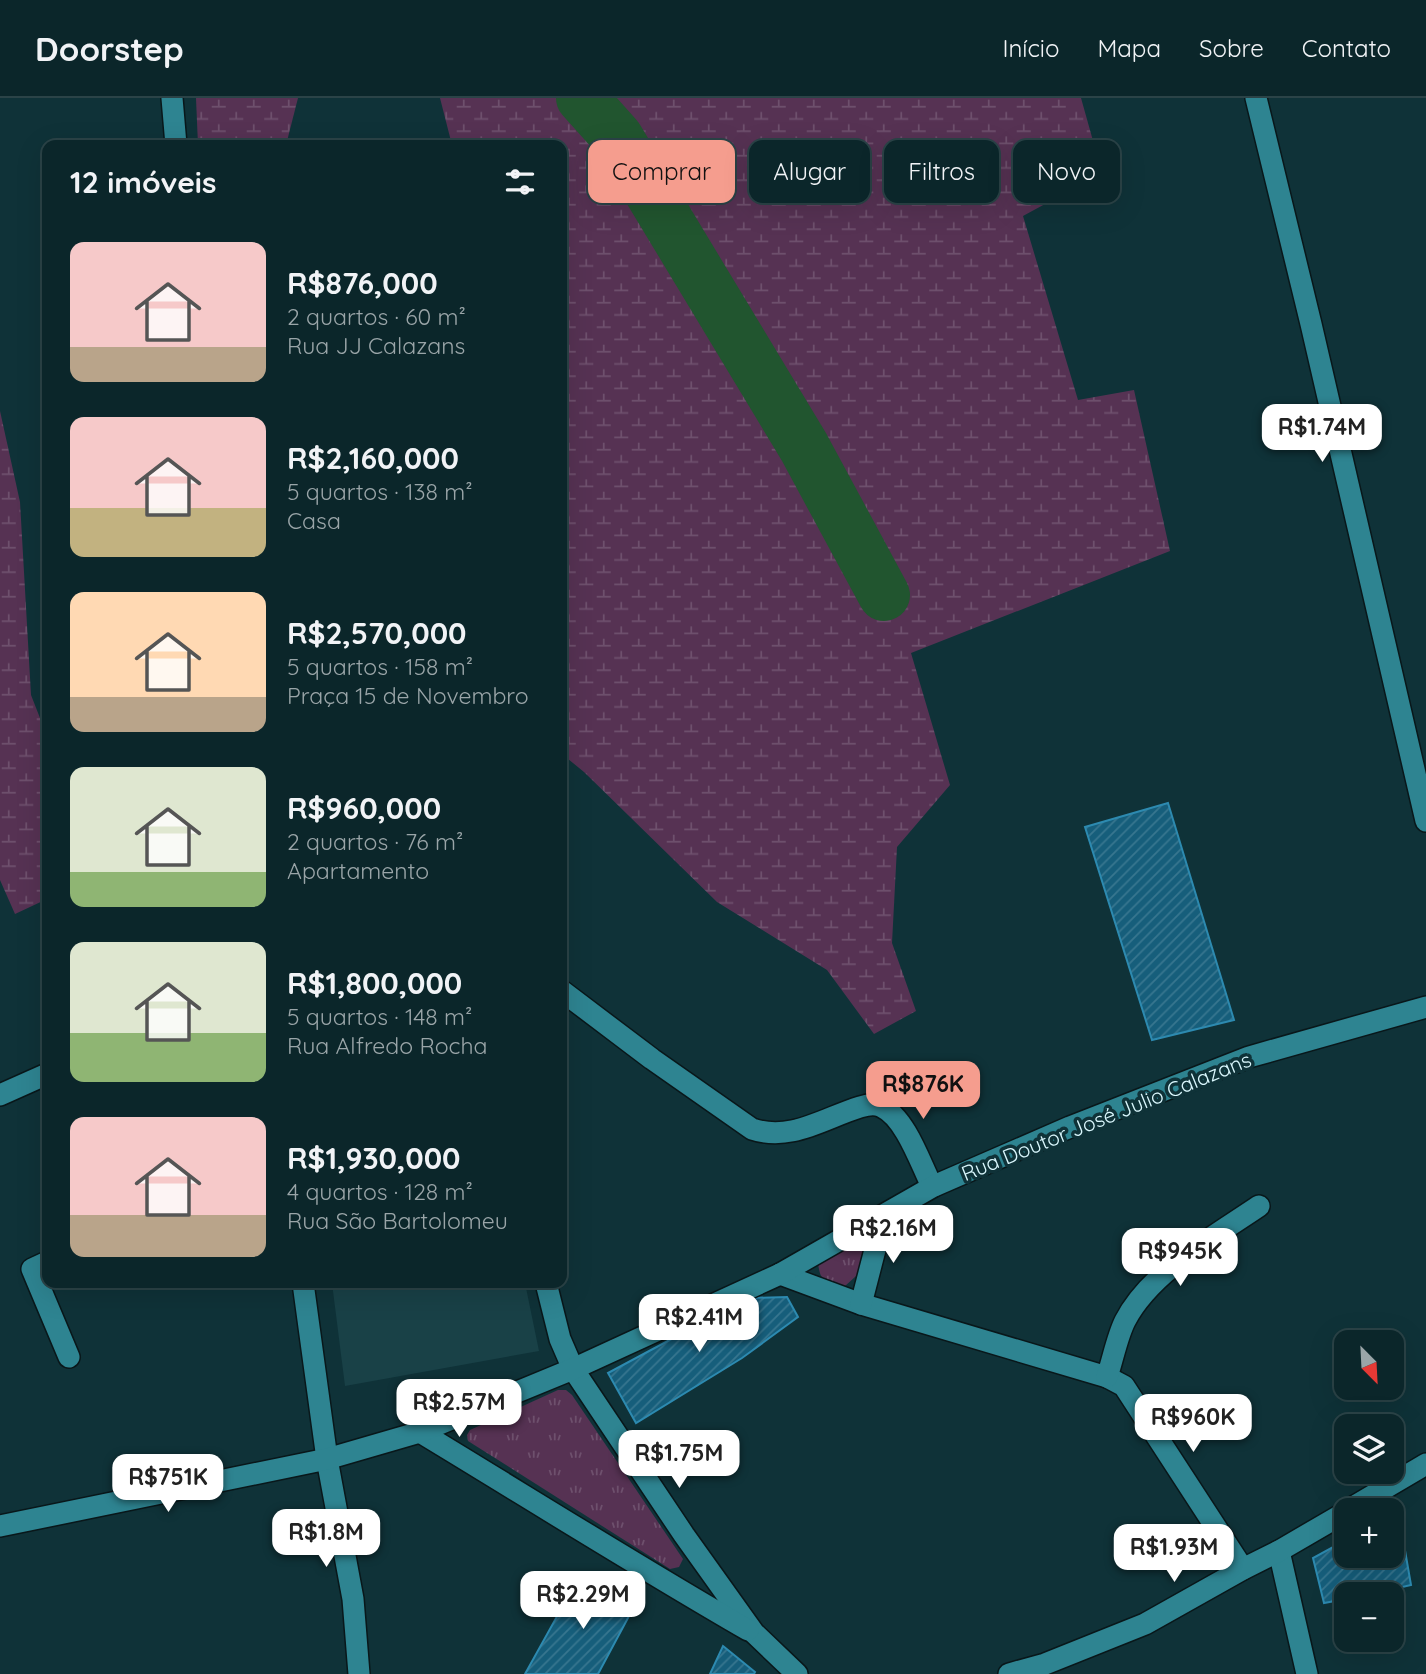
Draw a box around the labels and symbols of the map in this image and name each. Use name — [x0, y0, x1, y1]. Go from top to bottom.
pin: R$1.74M — [1257, 404, 1387, 464]
street label: Rua Doutor José Julio Calazans — [957, 1046, 1255, 1186]
pin: R$876K — [866, 1062, 980, 1121]
pin: R$2.16M — [828, 1206, 958, 1265]
pin: R$945K — [1123, 1228, 1237, 1288]
pin: R$2.41M — [634, 1294, 764, 1354]
north arrow — [1334, 1330, 1404, 1400]
pin: R$2.57M — [394, 1380, 524, 1439]
pin: R$960K — [1136, 1394, 1250, 1454]
pin: R$1.75M — [614, 1430, 744, 1490]
pin: R$751K — [111, 1454, 225, 1514]
pin: R$1.8M — [269, 1510, 383, 1569]
pin: R$1.93M — [1109, 1524, 1239, 1584]
pin: R$2.29M — [518, 1572, 648, 1631]

